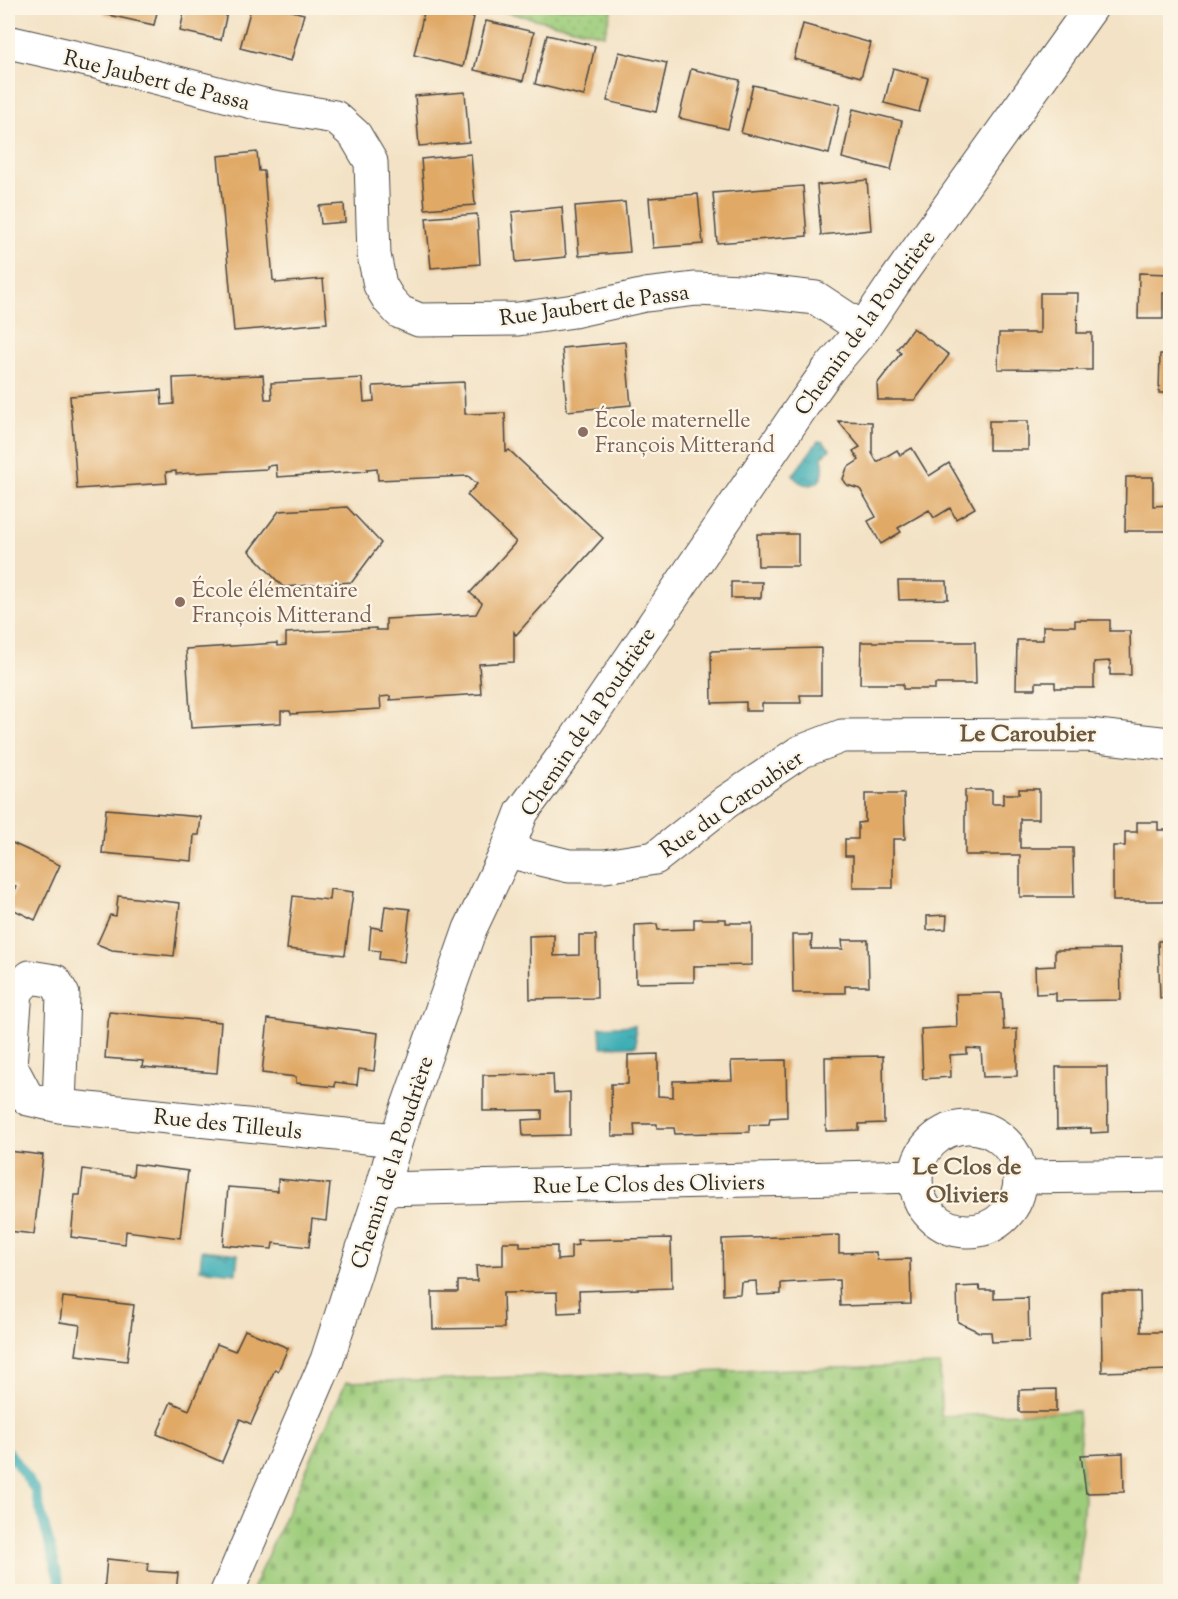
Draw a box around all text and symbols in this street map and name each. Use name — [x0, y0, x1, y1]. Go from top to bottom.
street label: Rue Jaubert de Passa — [60, 43, 253, 121]
street label: Chemin de la Poudrière — [788, 224, 945, 423]
street label: Rue Jaubert de Passa — [498, 278, 691, 336]
place label: École maternelle François Mitterand — [595, 405, 775, 463]
marker: École maternelle François Mitterand — [576, 425, 590, 439]
place label: École élémentaire François Mitterand — [192, 575, 372, 633]
marker: École élémentaire François Mitterand — [173, 595, 187, 609]
street label: Chemin de la Poudrière — [514, 622, 665, 824]
district label: Le Caroubier — [960, 718, 1097, 752]
street label: Rue du Caroubier — [654, 744, 811, 867]
street label: Chemin de la Poudrière — [344, 1052, 443, 1274]
street label: Rue des Tilleuls — [152, 1102, 303, 1150]
district label: Le Clos de Oliviers — [913, 1151, 1021, 1213]
street label: Rue Le Clos des Oliviers — [533, 1168, 765, 1204]

